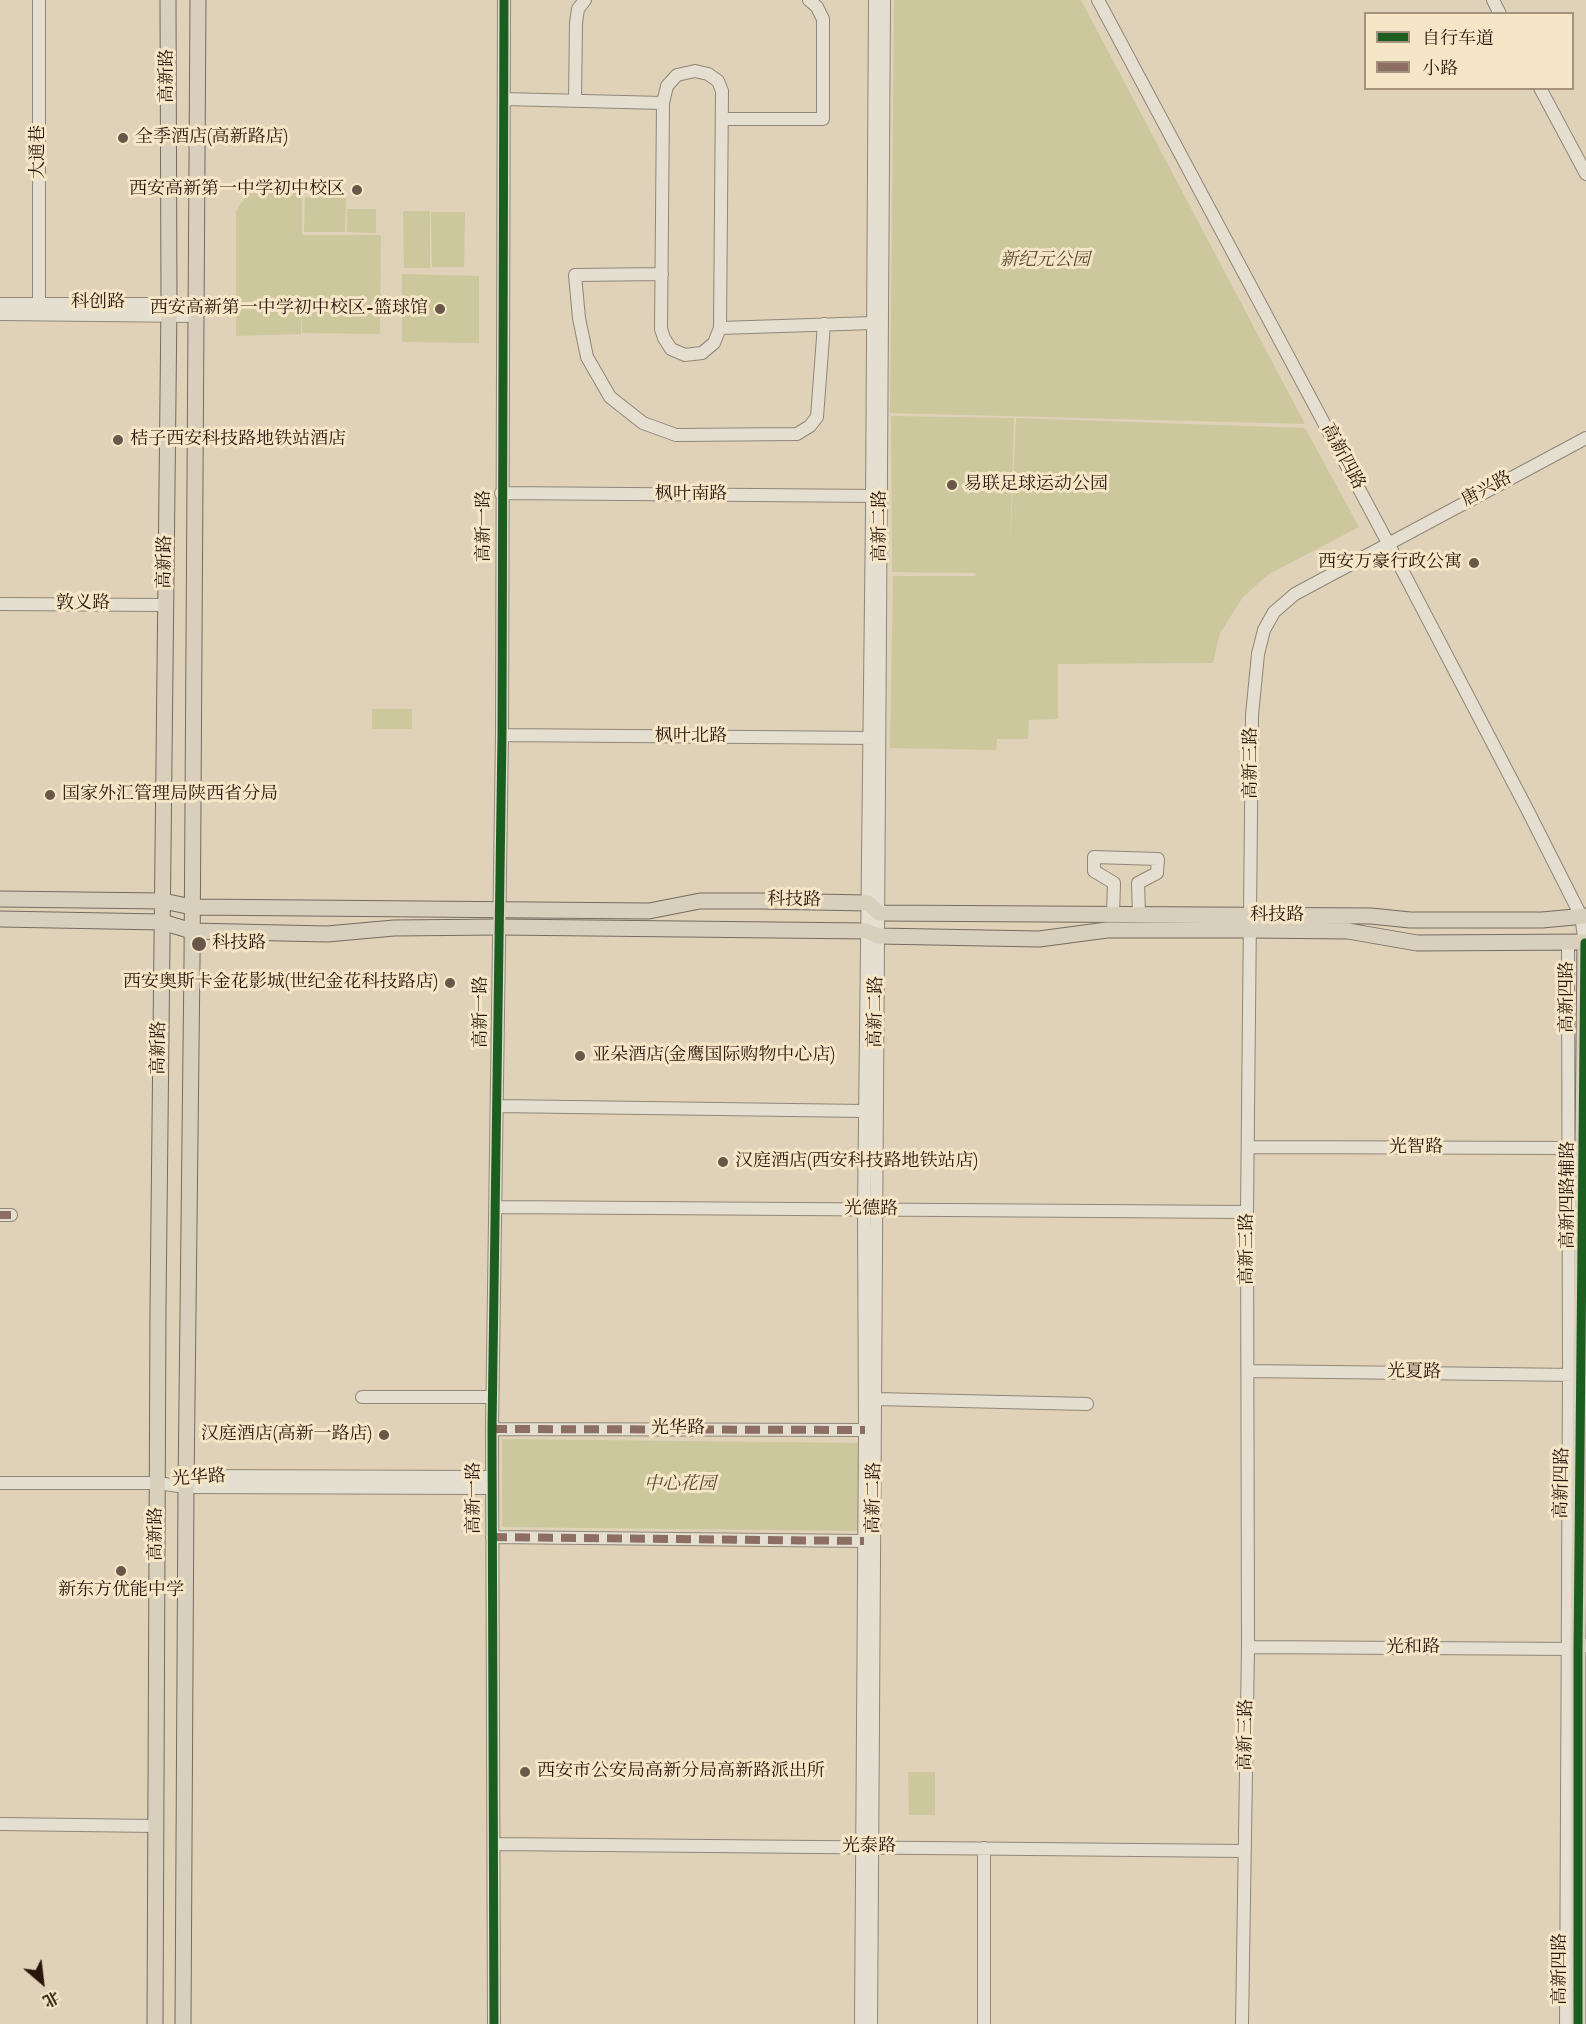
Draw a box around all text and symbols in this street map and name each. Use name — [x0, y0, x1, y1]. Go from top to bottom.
legend — [1364, 12, 1574, 90]
text: 自行车道 — [1422, 28, 1494, 51]
street label: 高新路 — [157, 49, 179, 103]
text: 小路 — [1422, 58, 1458, 81]
street label: 大通巷 — [28, 125, 50, 179]
place label: 全季酒店(高新路店) — [135, 127, 288, 149]
marker: 全季酒店(高新路店) — [116, 131, 130, 145]
place label: 西安高新第一中学初中校区 — [129, 179, 345, 201]
marker: 西安高新第一中学初中校区 — [350, 183, 364, 197]
park label: 新纪元公园 — [1000, 250, 1090, 272]
street label: 科创路 — [71, 292, 125, 314]
place label: 西安高新第一中学初中校区-篮球馆 — [150, 298, 428, 320]
marker: 西安高新第一中学初中校区-篮球馆 — [433, 302, 447, 316]
street label: 高新四路 — [1316, 420, 1368, 494]
place label: 桔子西安科技路地铁站酒店 — [130, 429, 346, 451]
marker: 桔子西安科技路地铁站酒店 — [111, 433, 125, 447]
street label: 唐兴路 — [1458, 468, 1516, 512]
place label: 易联足球运动公园 — [964, 474, 1108, 496]
marker: 易联足球运动公园 — [945, 478, 959, 492]
street label: 枫叶南路 — [655, 484, 727, 506]
street label: 高新一路 — [474, 490, 496, 562]
street label: 高新二路 — [870, 490, 892, 562]
street label: 高新路 — [155, 535, 177, 589]
place label: 西安万豪行政公寓 — [1318, 552, 1462, 574]
marker: 西安万豪行政公寓 — [1467, 556, 1481, 570]
street label: 敦义路 — [56, 593, 110, 615]
street label: 枫叶北路 — [655, 726, 727, 748]
street label: 高新三路 — [1241, 727, 1263, 799]
place label: 国家外汇管理局陕西省分局 — [62, 784, 278, 806]
marker: 国家外汇管理局陕西省分局 — [43, 788, 57, 802]
street label: 科技路 — [767, 890, 821, 912]
street label: 科技路 — [1250, 905, 1304, 927]
place label: 科技路 — [212, 933, 266, 955]
marker: 科技路 — [190, 935, 208, 953]
street label: 高新四路 — [1557, 961, 1579, 1033]
place label: 西安奥斯卡金花影城(世纪金花科技路店) — [123, 972, 438, 994]
marker: 西安奥斯卡金花影城(世纪金花科技路店) — [443, 976, 457, 990]
street label: 高新一路 — [471, 976, 493, 1048]
street label: 高新二路 — [866, 976, 888, 1048]
street label: 高新路 — [149, 1021, 171, 1075]
place label: 亚朵酒店(金鹰国际购物中心店) — [592, 1045, 835, 1067]
marker: 亚朵酒店(金鹰国际购物中心店) — [573, 1049, 587, 1063]
street label: 光智路 — [1389, 1137, 1443, 1159]
street label: 高新四路辅路 — [1558, 1141, 1580, 1249]
place label: 汉庭酒店(西安科技路地铁站店) — [735, 1151, 978, 1173]
marker: 汉庭酒店(西安科技路地铁站店) — [716, 1155, 730, 1169]
street label: 光德路 — [844, 1199, 898, 1221]
street label: 高新三路 — [1237, 1213, 1259, 1285]
street label: 光夏路 — [1387, 1362, 1441, 1384]
street label: 光华路 — [651, 1418, 705, 1440]
place label: 汉庭酒店(高新一路店) — [201, 1424, 372, 1446]
marker: 汉庭酒店(高新一路店) — [377, 1428, 391, 1442]
street label: 高新四路 — [1552, 1447, 1574, 1519]
street label: 高新一路 — [464, 1462, 486, 1534]
street label: 高新二路 — [864, 1462, 886, 1534]
street label: 光华路 — [171, 1466, 227, 1492]
park label: 中心花园 — [644, 1474, 716, 1496]
street label: 高新路 — [146, 1507, 168, 1561]
marker: 新东方优能中学 — [114, 1564, 128, 1578]
place label: 新东方优能中学 — [58, 1580, 184, 1602]
street label: 光和路 — [1386, 1637, 1440, 1659]
street label: 高新三路 — [1236, 1699, 1258, 1771]
place label: 西安市公安局高新分局高新路派出所 — [537, 1761, 825, 1783]
marker: 西安市公安局高新分局高新路派出所 — [518, 1765, 532, 1779]
street label: 光泰路 — [842, 1836, 896, 1858]
street label: 高新四路 — [1550, 1933, 1572, 2005]
north arrow — [12, 1952, 72, 2012]
text: 北 — [39, 1985, 62, 2010]

